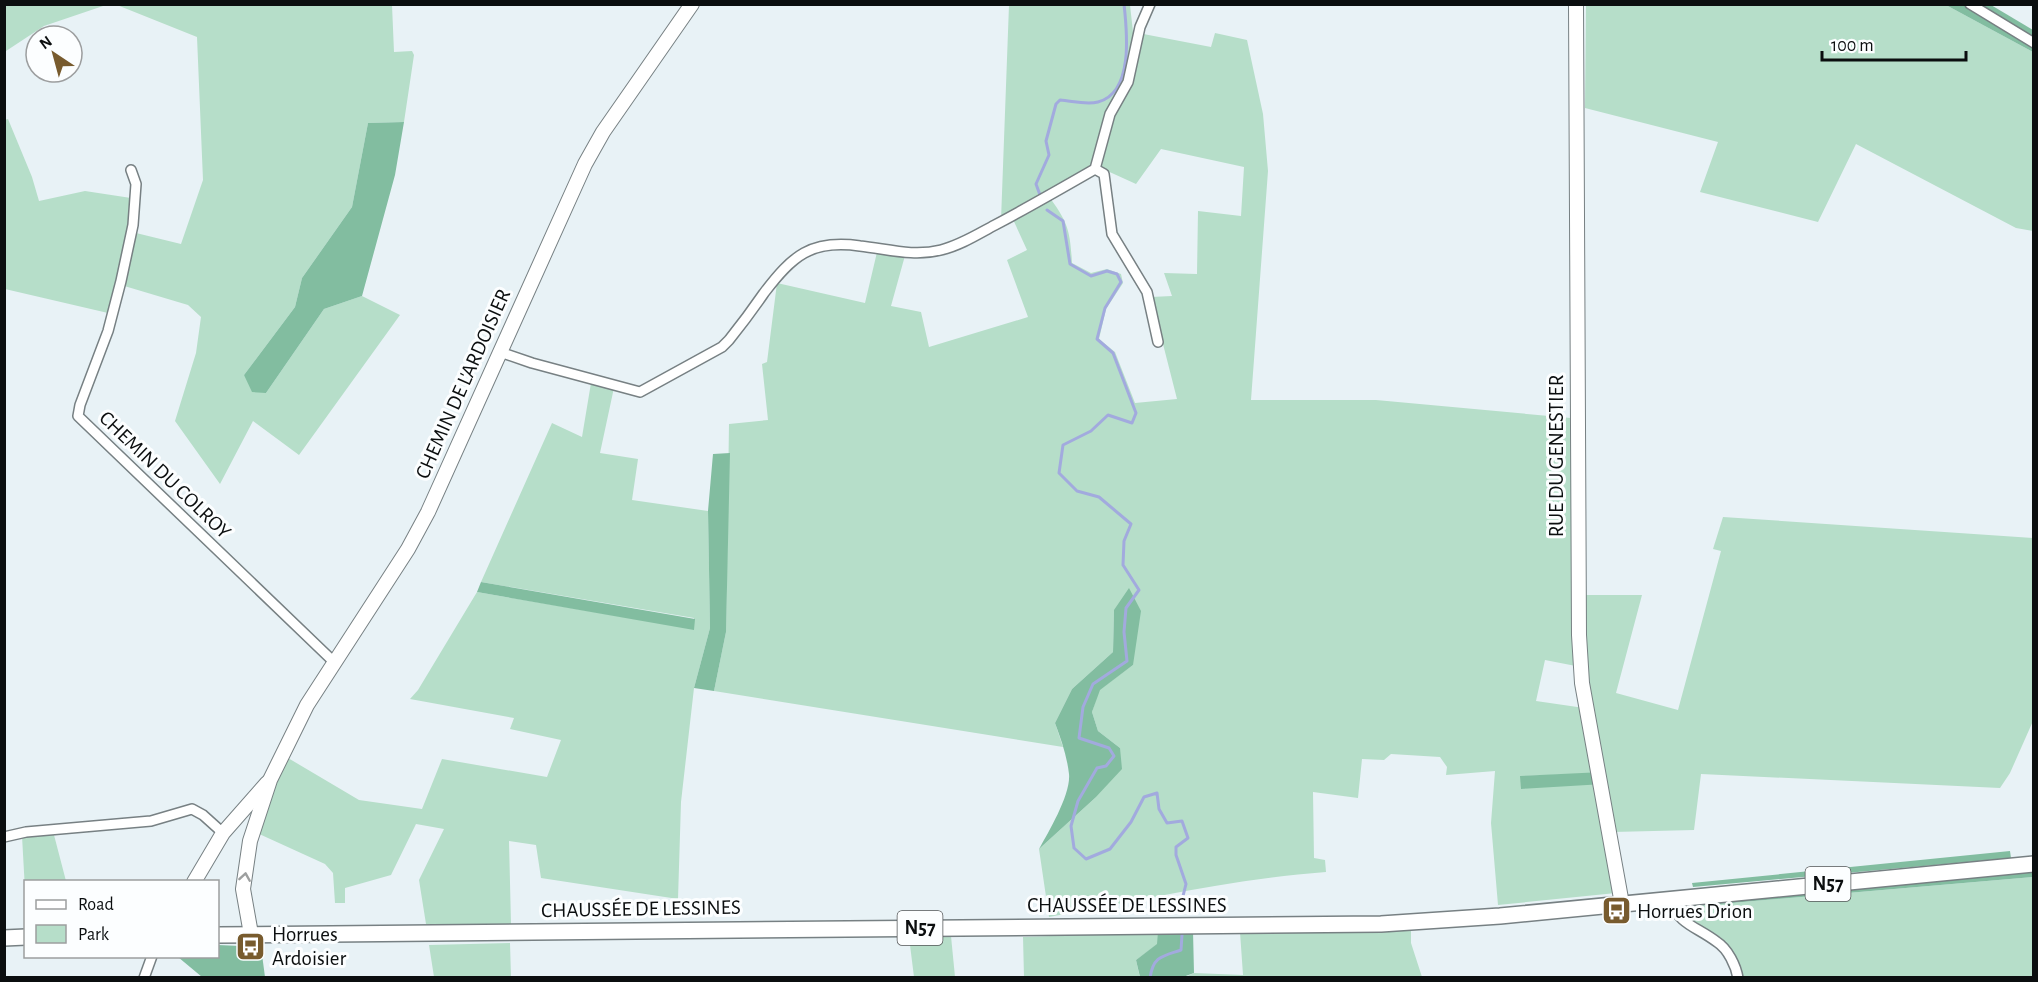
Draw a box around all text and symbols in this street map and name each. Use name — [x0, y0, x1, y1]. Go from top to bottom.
north arrow — [24, 24, 84, 84]
scale bar — [1822, 24, 1966, 62]
text: N — [37, 33, 55, 52]
text: 100 m — [1831, 37, 1874, 55]
street label: CHEMIN DE L'ARDOISIER — [412, 286, 514, 482]
street label: RUE DU GENESTIER — [1546, 375, 1567, 537]
street label: CHEMIN DU COLROY — [95, 407, 235, 543]
road number: N57 — [1806, 867, 1850, 901]
one-way arrow — [238, 872, 250, 881]
legend — [24, 880, 219, 958]
street label: CHAUSSÉE DE LESSINES — [1027, 893, 1227, 916]
street label: CHAUSSÉE DE LESSINES — [541, 895, 741, 921]
bus stop icon: Horrues Drion — [1600, 895, 1632, 927]
text: Road — [78, 896, 114, 914]
place label: Horrues Drion — [1637, 901, 1753, 922]
road number: N57 — [898, 911, 942, 945]
place label: Horrues Ardoisier — [272, 924, 346, 969]
text: Park — [78, 926, 110, 944]
bus stop icon: Horrues Ardoisier — [235, 930, 267, 962]

